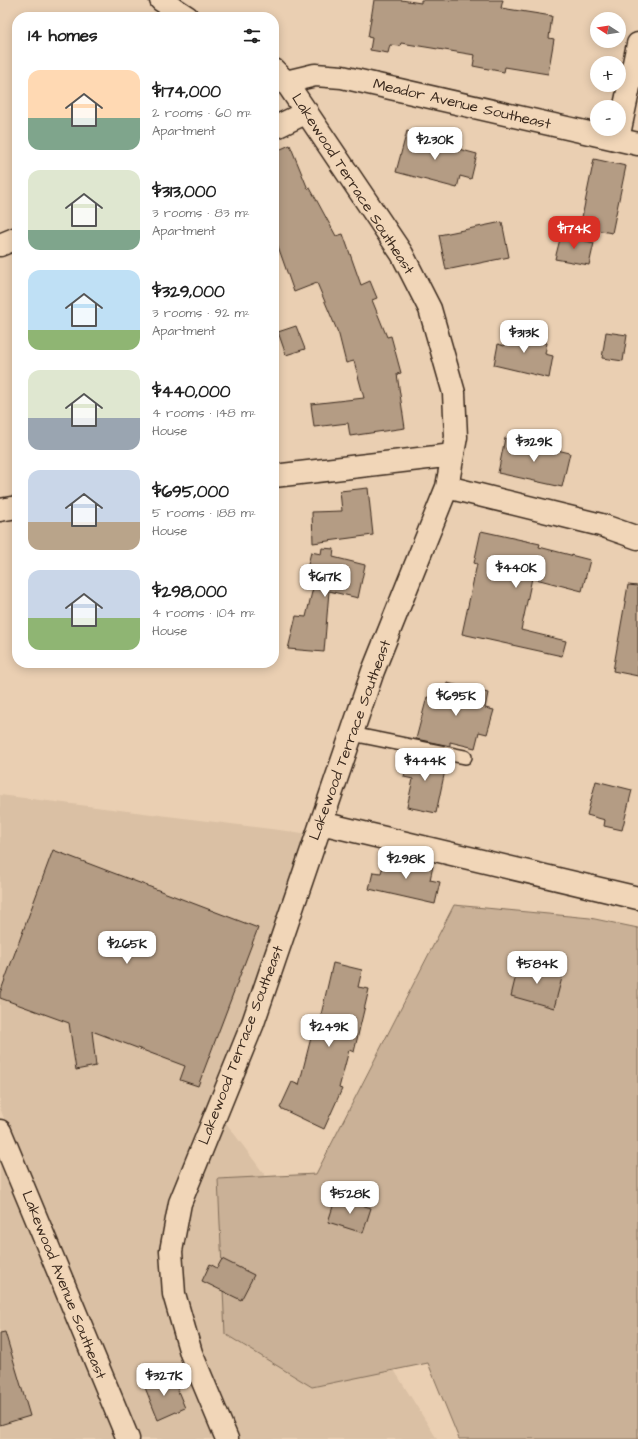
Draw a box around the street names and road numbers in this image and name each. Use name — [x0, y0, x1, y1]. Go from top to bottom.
street label: Meador Avenue Southeast — [371, 73, 553, 135]
street label: Lakewood Terrace Southeast — [287, 89, 419, 279]
street label: Lakewood Terrace Southeast — [304, 637, 396, 843]
street label: Lakewood Terrace Southeast — [193, 942, 289, 1148]
street label: Lakewood Avenue Southeast — [17, 1188, 111, 1382]

